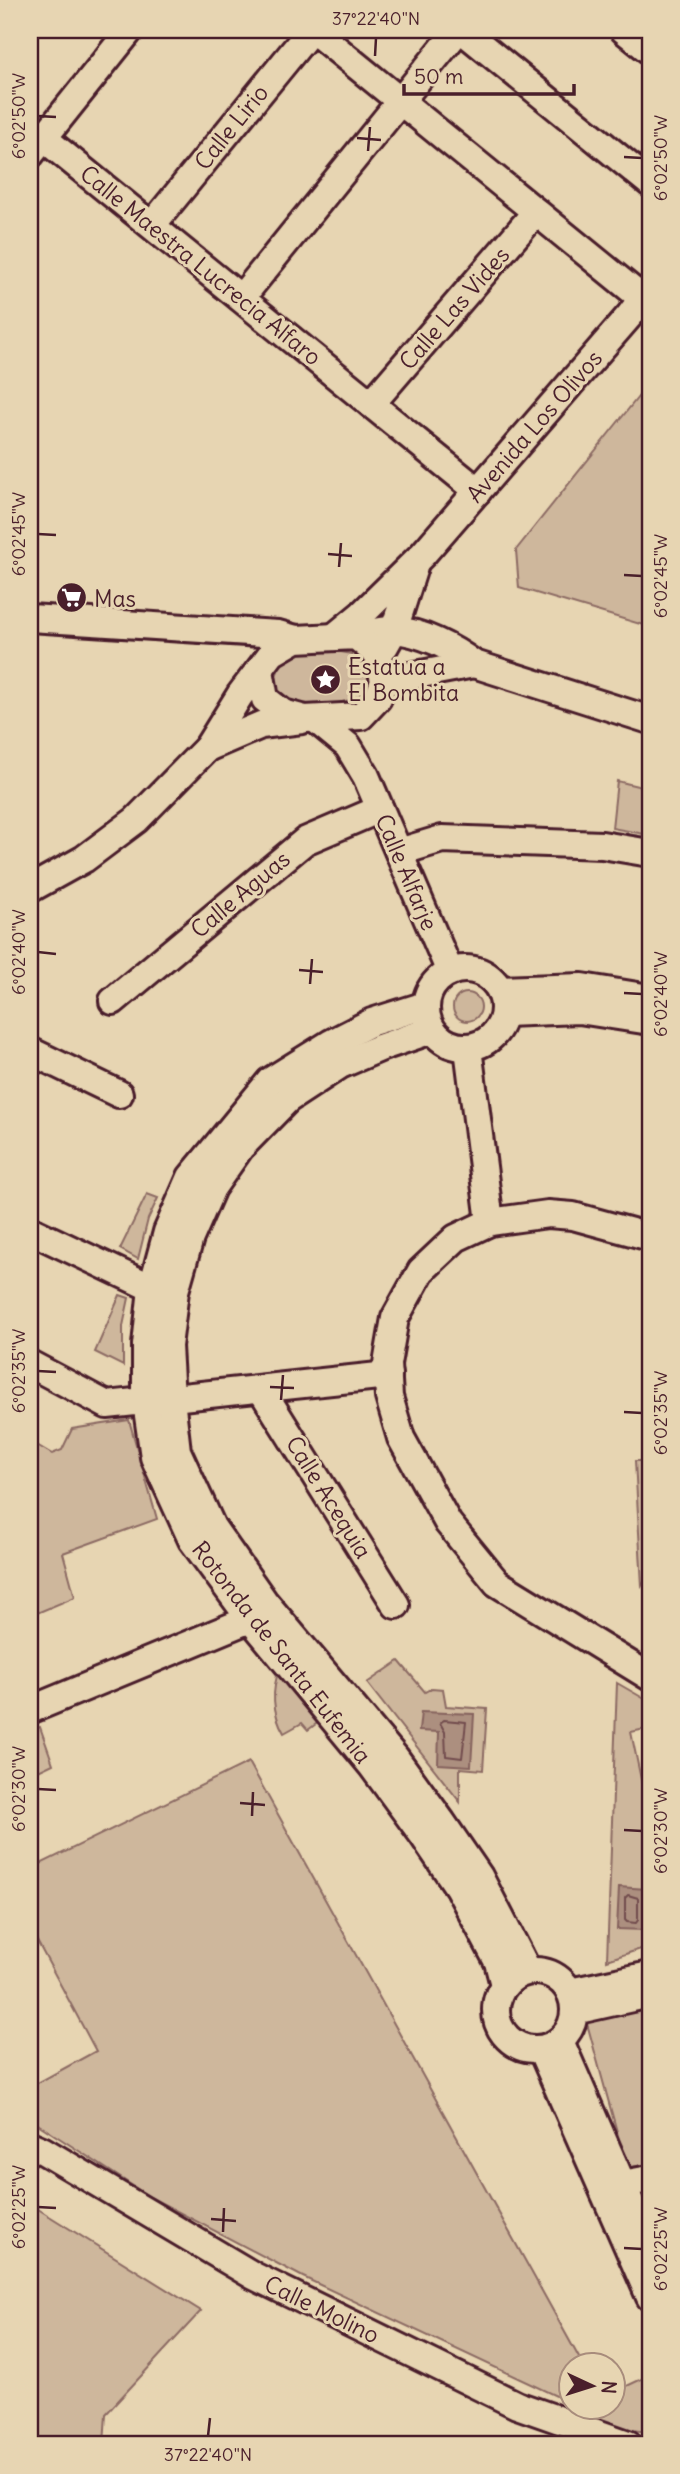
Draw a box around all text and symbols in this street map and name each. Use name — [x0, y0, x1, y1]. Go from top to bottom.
text: 37°22'40"N — [332, 7, 420, 30]
scale bar — [404, 52, 573, 96]
text: 50 m — [414, 63, 463, 90]
text: 6°02'50"W — [7, 73, 30, 159]
street label: Calle Lirio — [188, 78, 274, 176]
text: 6°02'50"W — [649, 115, 672, 201]
street label: Calle Maestra Lucrecia Alfaro — [74, 159, 328, 371]
street label: Calle Las Vides — [393, 241, 515, 375]
street label: Avenida Los Olivos — [460, 344, 608, 508]
text: 6°02'45"W — [7, 492, 30, 576]
text: 6°02'45"W — [649, 534, 672, 618]
supermarket icon: Mas — [54, 581, 88, 615]
place label: Mas — [94, 584, 136, 613]
place label: Estatua a El Bombita — [348, 652, 459, 707]
place icon: Estatua a El Bombita — [308, 662, 342, 696]
street label: Calle Alfarje — [370, 810, 444, 934]
street label: Calle Aguas — [184, 844, 296, 944]
text: 6°02'40"W — [7, 909, 30, 995]
text: 6°02'40"W — [649, 951, 672, 1037]
text: 6°02'35"W — [7, 1329, 30, 1413]
text: 6°02'35"W — [649, 1371, 672, 1455]
street label: Calle Acequia — [280, 1430, 378, 1564]
street label: Rotonda de Santa Eufemia — [186, 1535, 378, 1769]
text: 6°02'30"W — [7, 1746, 30, 1832]
text: 6°02'30"W — [649, 1788, 672, 1874]
text: 6°02'25"W — [7, 2165, 30, 2249]
text: 6°02'25"W — [649, 2207, 672, 2291]
street label: Calle Molino — [260, 2269, 384, 2349]
north arrow — [558, 2352, 628, 2422]
text: N — [597, 2380, 621, 2395]
text: 37°22'40"N — [164, 2443, 252, 2466]

